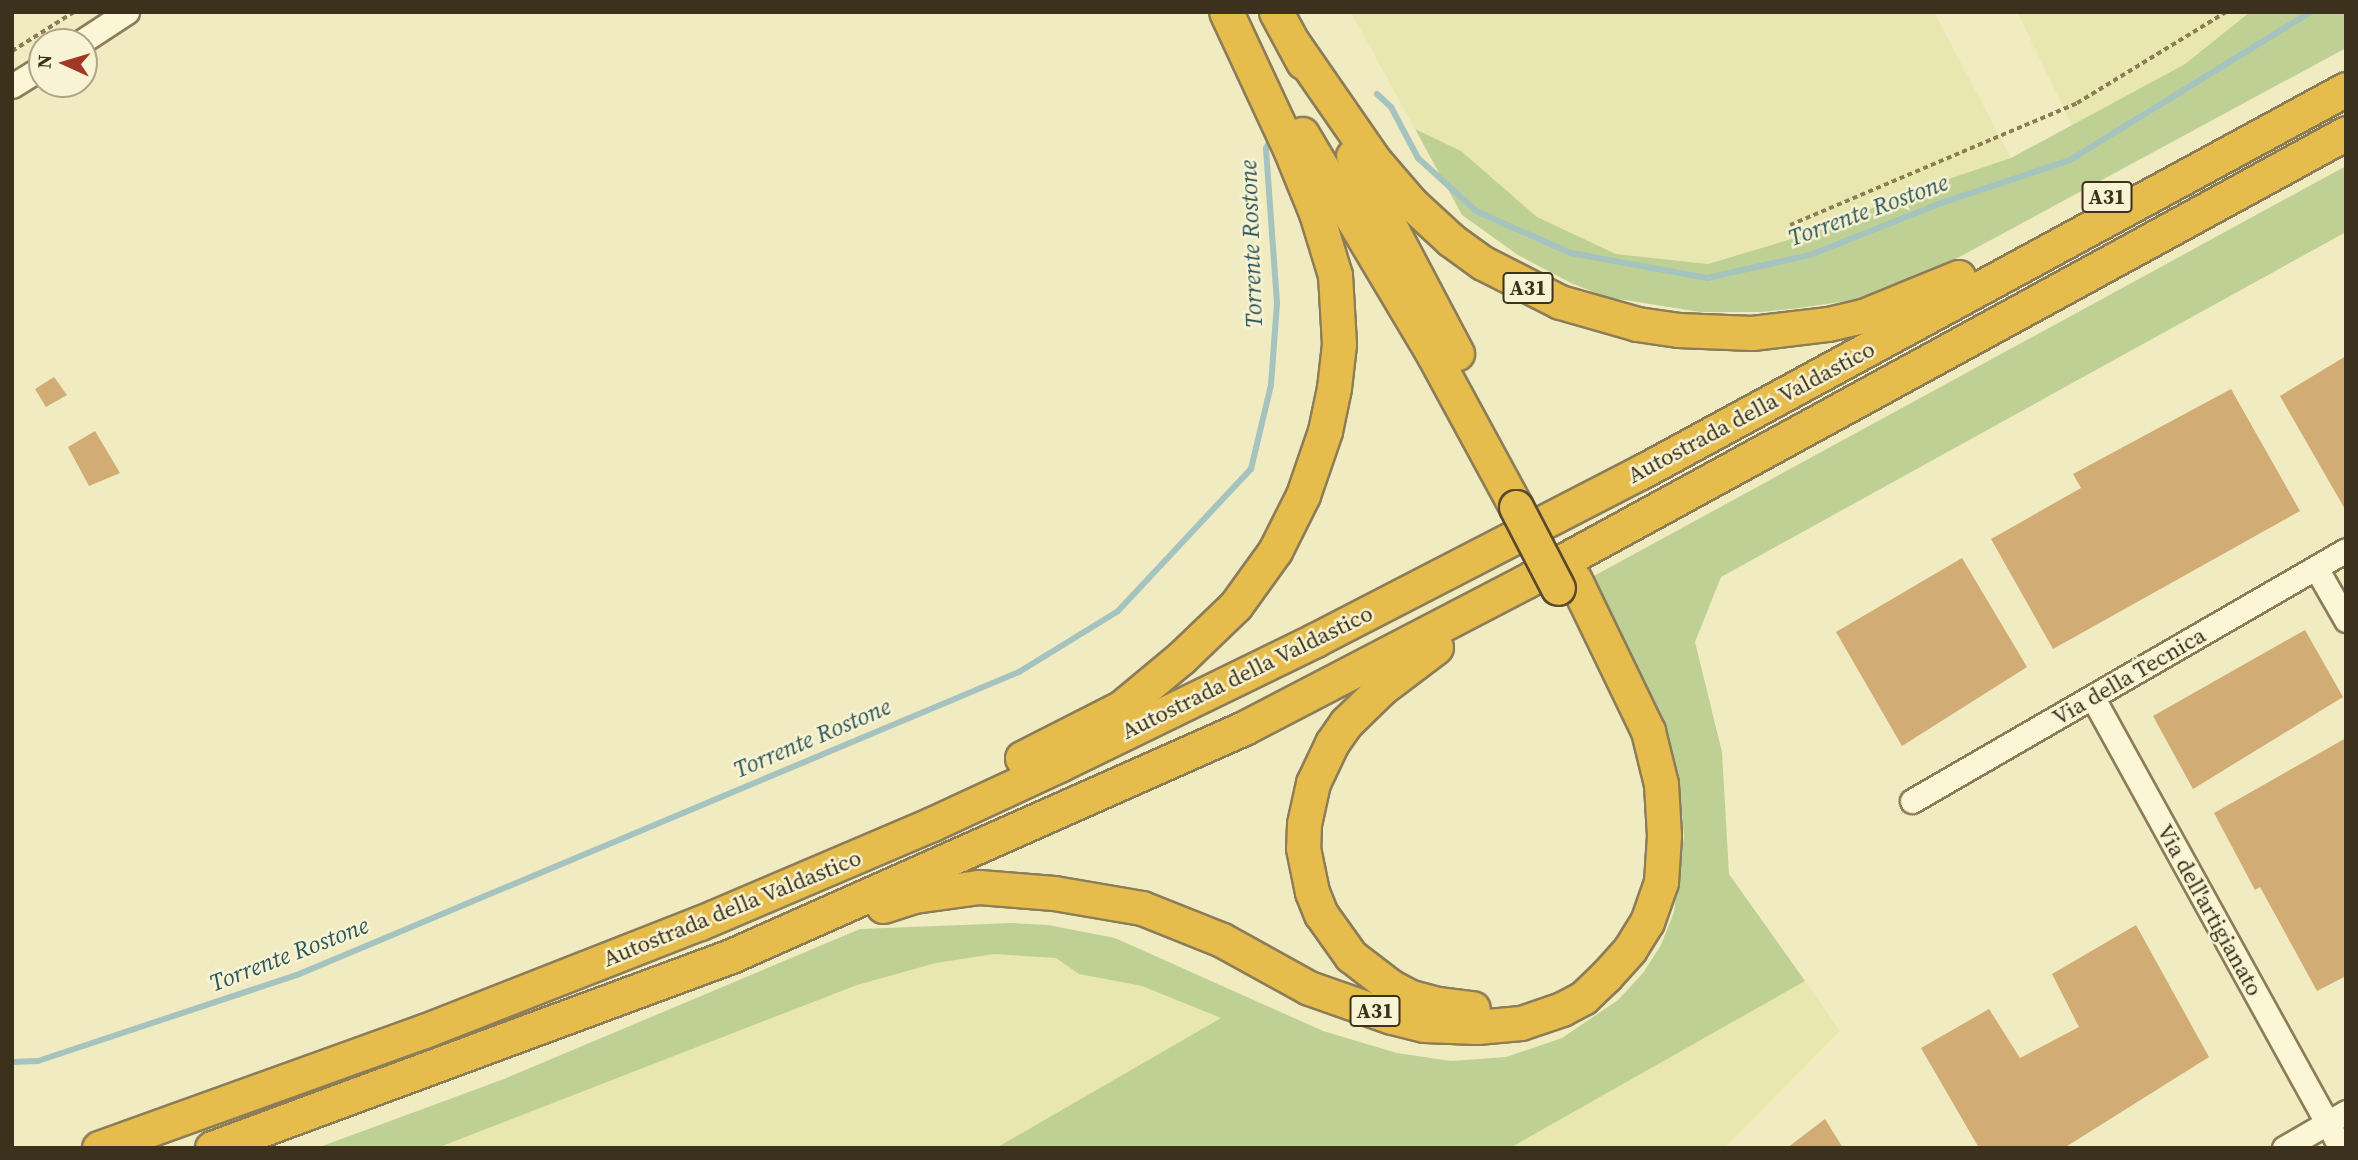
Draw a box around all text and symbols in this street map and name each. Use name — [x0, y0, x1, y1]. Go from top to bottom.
north arrow — [28, 28, 98, 98]
text: N — [31, 54, 57, 69]
water label: Torrente Rostone — [1234, 160, 1268, 328]
water label: Torrente Rostone — [1784, 168, 1952, 252]
road number: A31 — [2081, 180, 2133, 214]
road number: A31 — [1502, 270, 1554, 306]
street label: Autostrada della Valdastico — [1622, 335, 1880, 489]
street label: Autostrada della Valdastico — [1117, 599, 1377, 745]
street label: Via della Tecnica — [2047, 621, 2211, 731]
water label: Torrente Rostone — [729, 692, 895, 784]
street label: Via dell'artigianato — [2151, 819, 2269, 1001]
street label: Autostrada della Valdastico — [599, 843, 865, 973]
water label: Torrente Rostone — [205, 910, 373, 998]
road number: A31 — [1349, 993, 1401, 1028]

